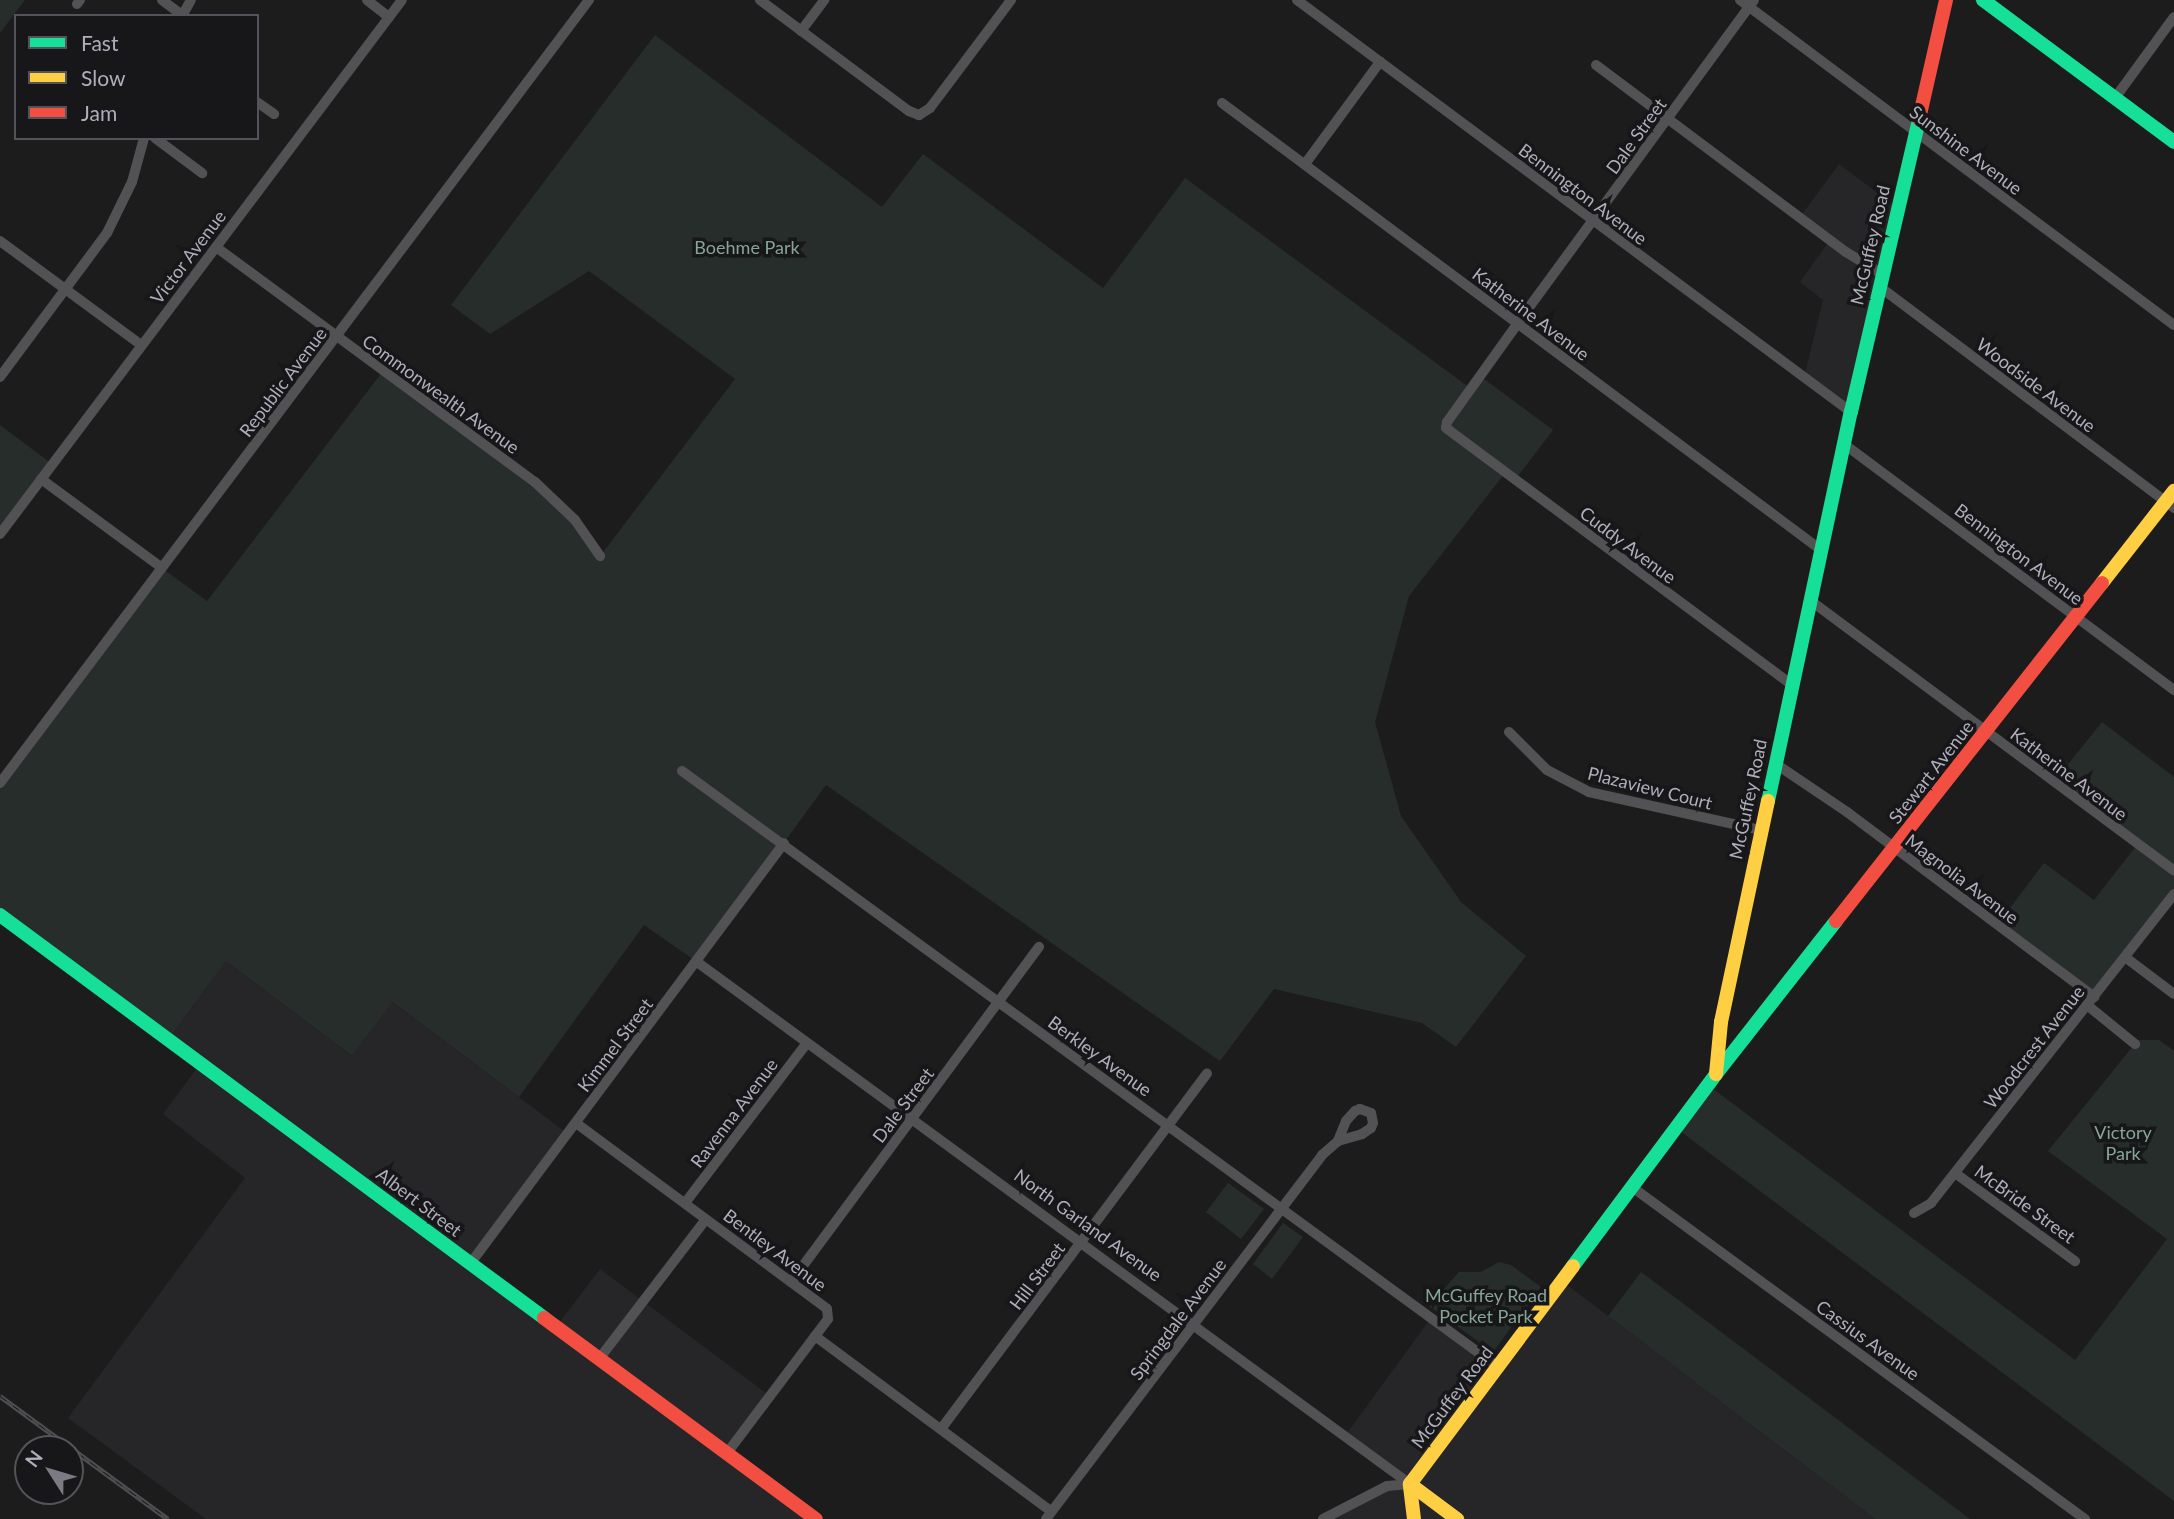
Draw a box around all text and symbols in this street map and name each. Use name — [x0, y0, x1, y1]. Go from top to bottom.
legend — [14, 14, 259, 140]
text: Fast — [81, 30, 118, 55]
text: Slow — [81, 65, 125, 90]
street label: Dale Street — [1601, 94, 1671, 178]
text: Jam — [81, 100, 117, 125]
street label: Sunshine Avenue — [1905, 101, 2027, 199]
street label: Bennington Avenue — [1514, 139, 1652, 249]
street label: McGuffey Road — [1846, 183, 1894, 307]
street label: Victor Avenue — [146, 206, 230, 308]
park label: Boehme Park — [694, 236, 800, 258]
street label: Katherine Avenue — [1468, 263, 1594, 365]
street label: Republic Avenue — [235, 323, 331, 441]
street label: Commonwealth Avenue — [358, 330, 524, 458]
street label: Woodside Avenue — [1972, 333, 2100, 437]
street label: Bennington Avenue — [1950, 499, 2088, 609]
street label: Cuddy Avenue — [1575, 502, 1681, 588]
street label: Stewart Avenue — [1884, 716, 1978, 828]
street label: Katherine Avenue — [2006, 723, 2132, 825]
street label: McGuffey Road — [1725, 737, 1771, 861]
street label: Plazaview Court — [1585, 762, 1715, 814]
street label: Magnolia Avenue — [1901, 829, 2023, 929]
street label: Woodcrest Avenue — [1979, 981, 2089, 1113]
street label: Kimmel Street — [573, 994, 657, 1096]
street label: Berkley Avenue — [1044, 1011, 1156, 1101]
street label: Ravenna Avenue — [686, 1054, 782, 1172]
street label: Dale Street — [868, 1063, 938, 1147]
park label: Victory Park — [2094, 1122, 2152, 1164]
street label: McBride Street — [1971, 1160, 2079, 1248]
street label: Albert Street — [372, 1163, 466, 1241]
street label: North Garland Avenue — [1010, 1164, 1166, 1286]
street label: Bentley Avenue — [719, 1204, 831, 1296]
street label: Hill Street — [1005, 1238, 1069, 1314]
street label: Springdale Avenue — [1125, 1254, 1231, 1384]
park label: McGuffey Road Pocket Park — [1425, 1285, 1547, 1328]
street label: Cassius Avenue — [1812, 1295, 1924, 1385]
street label: McGuffey Road — [1406, 1342, 1498, 1452]
north arrow — [14, 1435, 84, 1505]
text: N — [20, 1446, 47, 1471]

